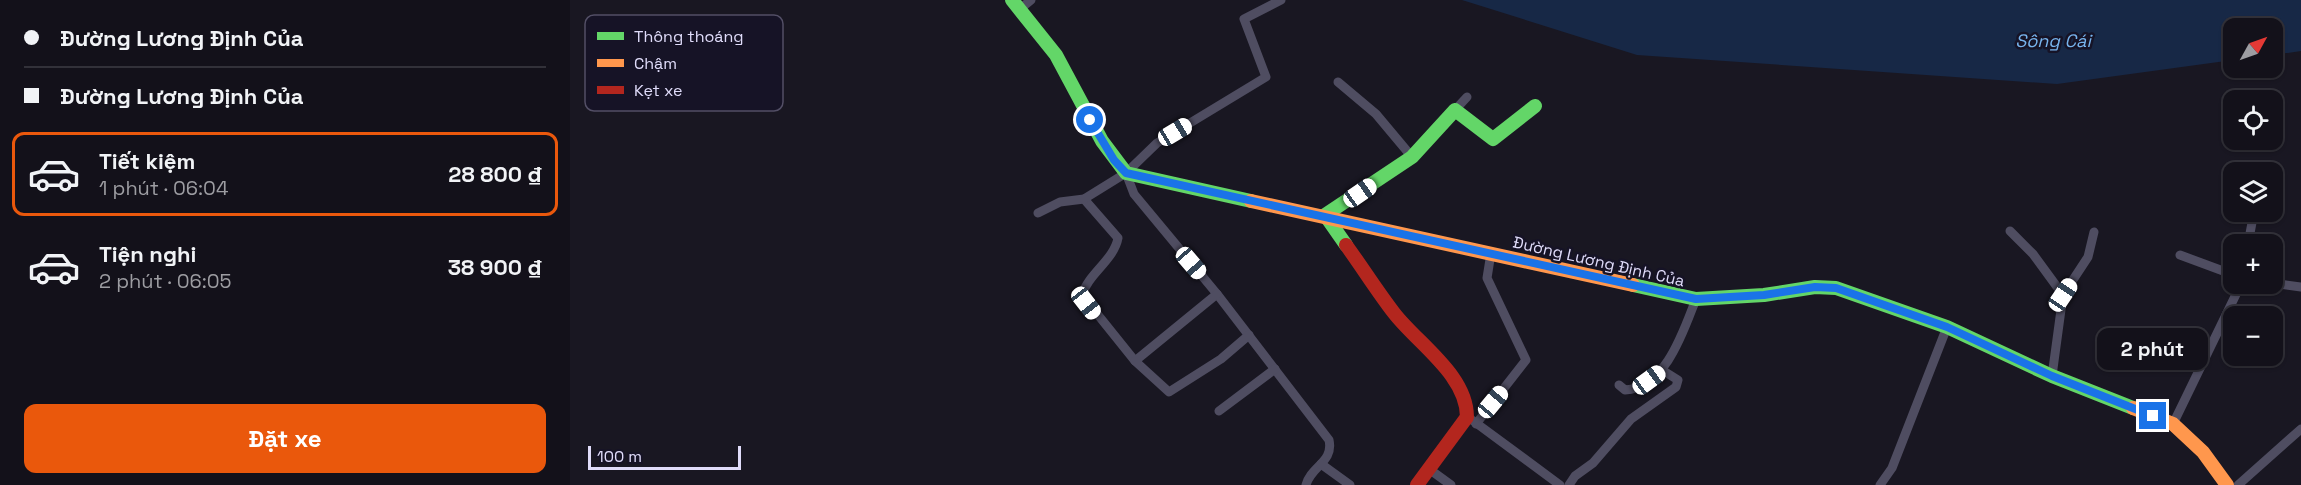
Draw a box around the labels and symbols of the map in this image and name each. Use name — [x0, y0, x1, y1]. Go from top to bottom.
legend — [585, 15, 783, 111]
north arrow — [2223, 18, 2283, 78]
text: Thông thoáng — [634, 26, 744, 47]
water label: Sông Cái — [2015, 29, 2093, 52]
text: Chậm — [634, 53, 677, 74]
text: Kẹt xe — [634, 80, 683, 101]
route start — [1076, 106, 1103, 133]
car — [1155, 115, 1195, 149]
car — [1340, 175, 1380, 211]
street label: Đường Lương Định Của — [1511, 231, 1687, 291]
car — [1172, 244, 1210, 282]
car — [2045, 275, 2081, 315]
car — [1068, 283, 1104, 323]
callout: 2 phút — [2098, 329, 2208, 371]
car — [1629, 362, 1669, 398]
car — [1475, 382, 1511, 422]
route end — [2139, 402, 2166, 429]
scale bar — [588, 443, 741, 470]

